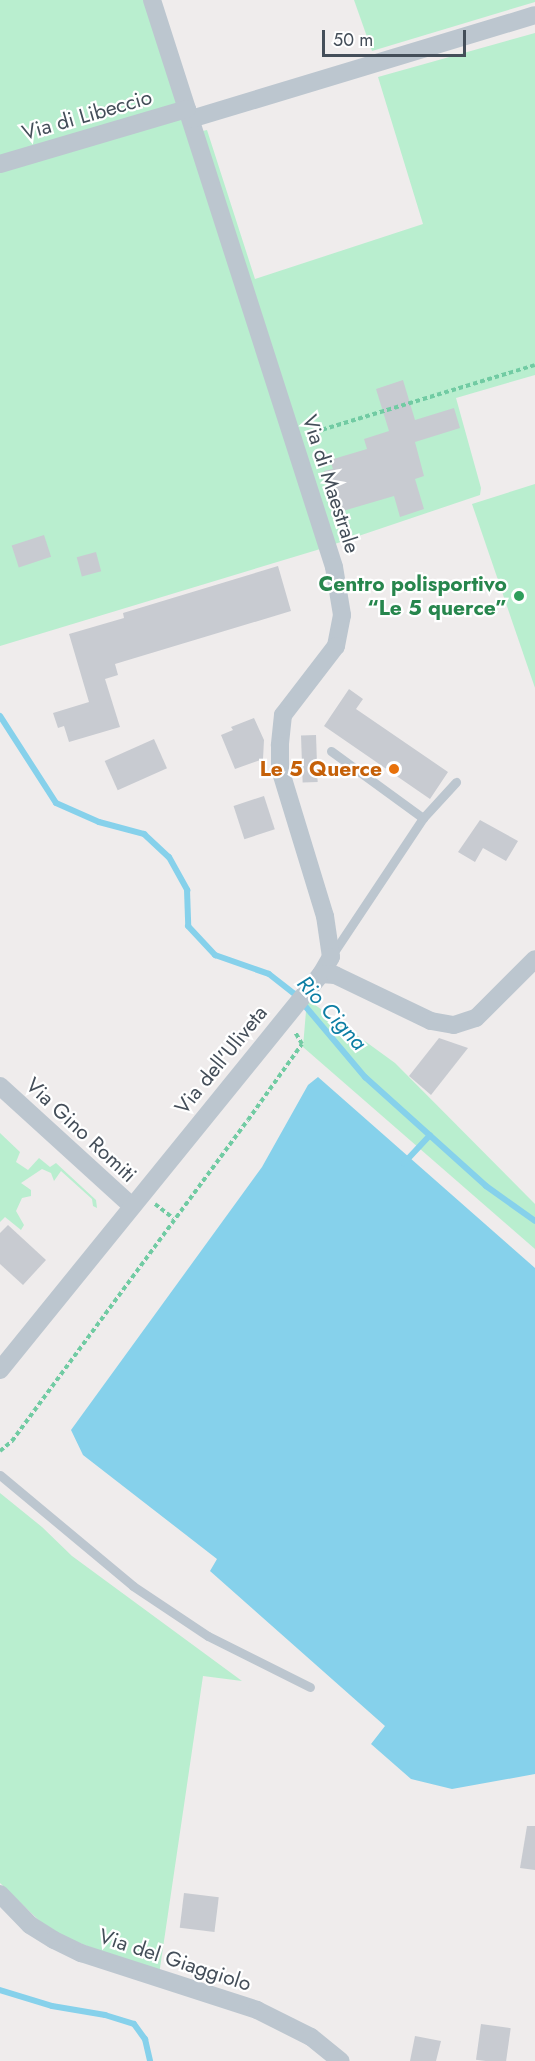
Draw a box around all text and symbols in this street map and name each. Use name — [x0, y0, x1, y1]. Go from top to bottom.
scale bar — [325, 18, 469, 56]
text: 50 m — [333, 27, 373, 53]
street label: Via di Libeccio — [19, 84, 155, 146]
street label: Via di Maestrale — [297, 412, 365, 556]
place label: Centro polisportivo “Le 5 querce” — [319, 571, 507, 621]
marker: Centro polisportivo “Le 5 querce” — [512, 589, 526, 603]
place label: Le 5 Querce — [260, 756, 382, 782]
marker: Le 5 Querce — [387, 762, 401, 776]
water label: Rio Cigna — [292, 970, 372, 1056]
street label: Via dell'Uliveta — [170, 1001, 272, 1119]
street label: Via Gino Romiti — [21, 1072, 141, 1188]
street label: Via del Giaggiolo — [96, 1924, 254, 1996]

